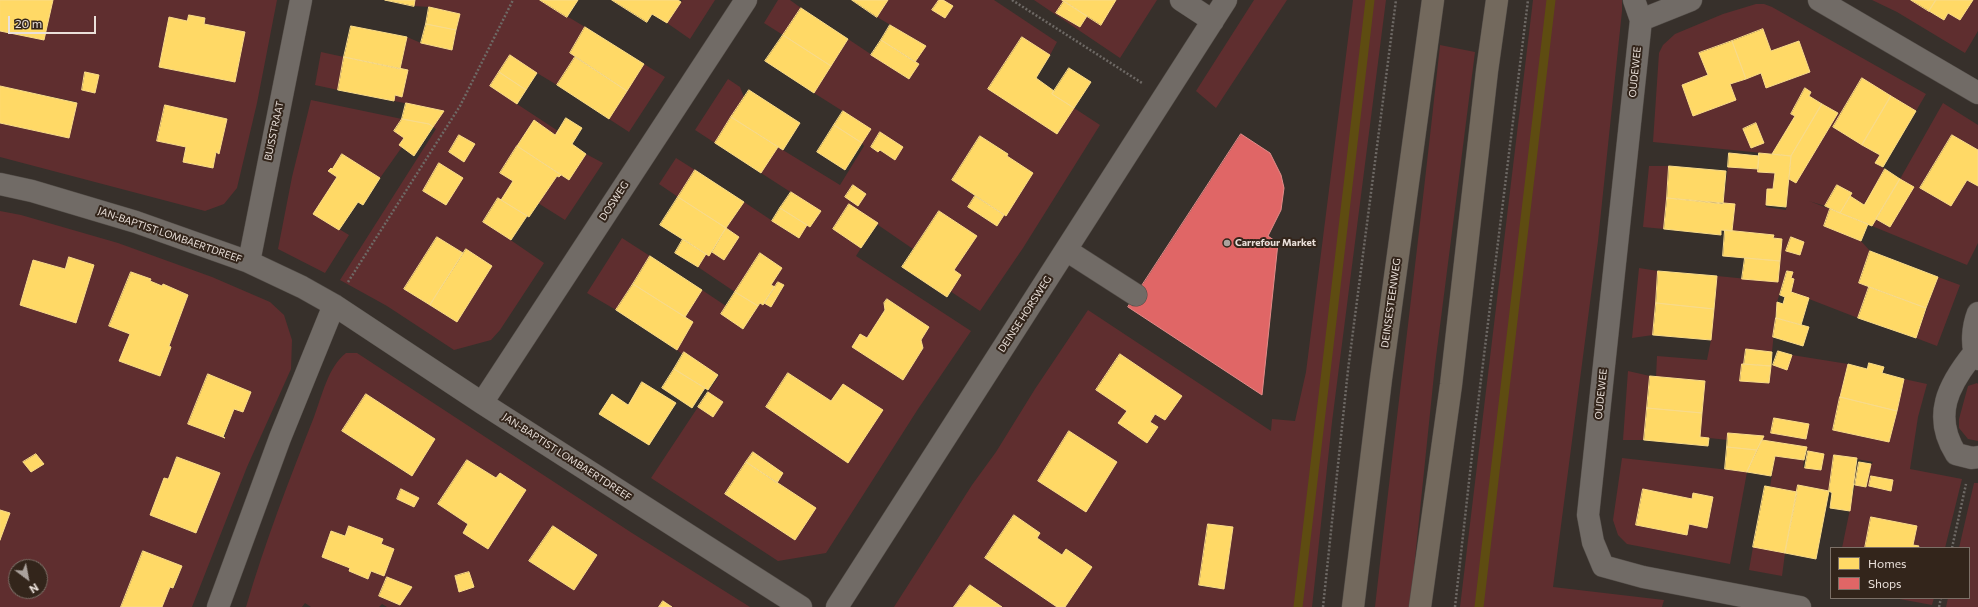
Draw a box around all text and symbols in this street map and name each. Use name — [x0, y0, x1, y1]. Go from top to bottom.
scale bar — [10, 8, 98, 34]
text: 20 m — [15, 16, 42, 30]
street label: OUDEWEE — [1626, 46, 1644, 98]
street label: BUISSTRAAT — [262, 100, 286, 162]
street label: DOSWEG — [597, 179, 631, 223]
street label: JAN-BAPTIST LOMBAERTDREEF — [96, 205, 244, 265]
place label: Carrefour Market — [1235, 237, 1316, 249]
marker: Carrefour Market — [1222, 238, 1232, 248]
street label: DEINSESTEENWEG — [1379, 257, 1403, 349]
street label: DEINSE HORSWEG — [996, 273, 1054, 355]
street label: OUDEWEE — [1592, 368, 1610, 420]
street label: JAN-BAPTIST LOMBAERTDREEF — [500, 411, 634, 503]
legend — [1830, 547, 1970, 599]
text: Homes — [1868, 556, 1906, 570]
north arrow — [8, 559, 48, 599]
text: Shops — [1868, 576, 1902, 590]
text: N — [27, 581, 41, 596]

